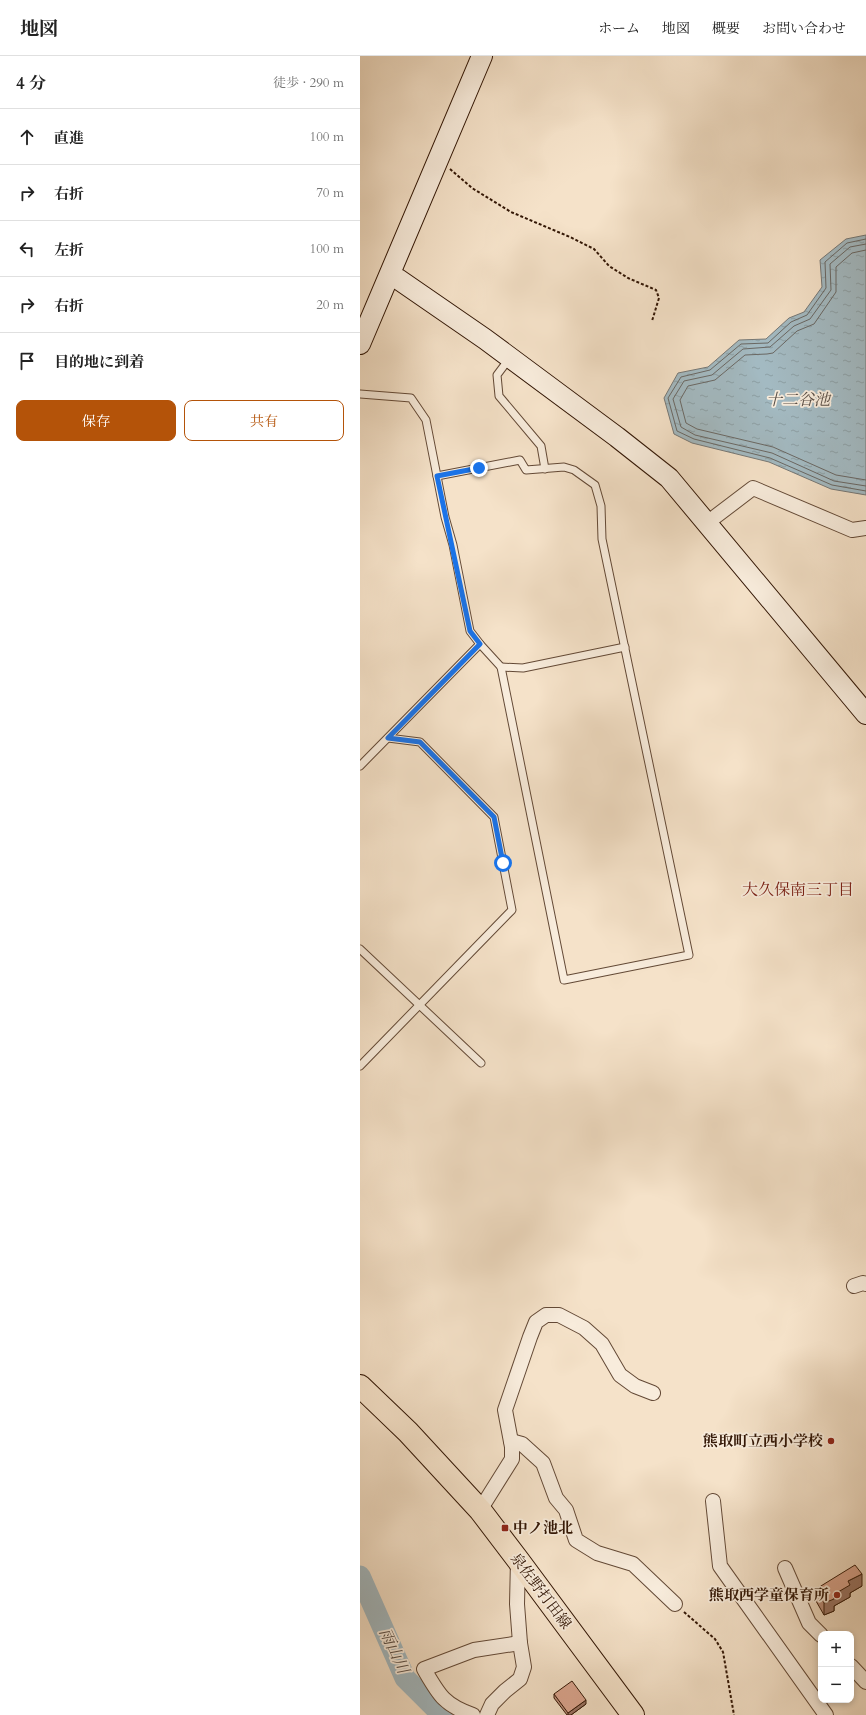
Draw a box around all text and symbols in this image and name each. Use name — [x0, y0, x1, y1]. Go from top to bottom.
text: 地図 — [20, 16, 58, 42]
text: ホーム — [598, 19, 640, 38]
text: 地図 — [662, 19, 690, 38]
text: 概要 — [712, 19, 740, 38]
text: お問い合わせ — [762, 19, 846, 38]
text: 4 分 — [16, 72, 46, 95]
text: 徒歩 · 290 m — [273, 74, 344, 92]
icon: ahead — [16, 126, 38, 148]
text: 直進 — [54, 128, 84, 148]
text: 100 m — [310, 128, 344, 146]
icon: right — [16, 182, 38, 204]
text: 右折 — [54, 184, 84, 204]
text: 70 m — [316, 184, 344, 202]
icon: left — [16, 238, 38, 260]
text: 左折 — [54, 240, 84, 260]
text: 100 m — [310, 240, 344, 258]
icon: right — [16, 294, 38, 316]
text: 右折 — [54, 296, 84, 316]
text: 20 m — [316, 296, 344, 314]
icon: arrive — [16, 350, 38, 372]
text: 目的地に到着 — [54, 352, 144, 372]
water label: 十二谷池 — [766, 389, 832, 411]
button: 保存 — [16, 400, 176, 441]
button: 共有 — [184, 400, 344, 441]
route end — [470, 459, 488, 477]
route start — [494, 854, 512, 872]
district label: 大久保南三丁目 — [742, 879, 854, 901]
place label: 熊取町立西小学校 — [703, 1431, 823, 1451]
marker: 熊取町立西小学校 — [826, 1436, 836, 1446]
place label: 中ノ池北 — [513, 1518, 573, 1538]
marker: 中ノ池北 — [500, 1523, 510, 1533]
street label: 泉佐野打田線 — [506, 1549, 576, 1633]
place label: 熊取西学童保育所 — [709, 1585, 829, 1605]
marker: 熊取西学童保育所 — [832, 1590, 842, 1600]
water label: 雨山川 — [374, 1625, 415, 1679]
map controls — [818, 1631, 854, 1703]
button: + — [818, 1631, 854, 1667]
button: − — [818, 1667, 854, 1703]

